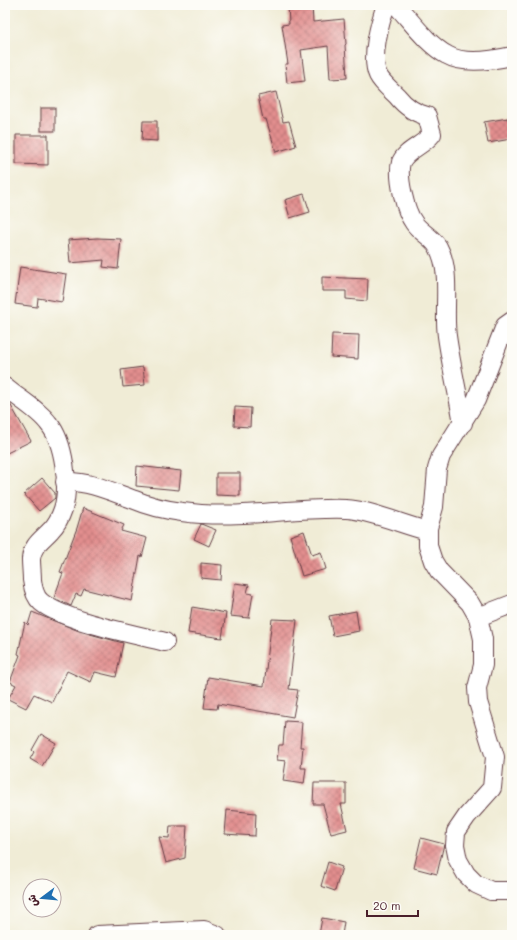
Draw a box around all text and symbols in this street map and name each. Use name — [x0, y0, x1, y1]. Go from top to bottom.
north arrow — [22, 878, 62, 918]
scale bar — [367, 892, 418, 918]
text: ش — [23, 893, 41, 909]
text: 20 m — [373, 897, 401, 913]

